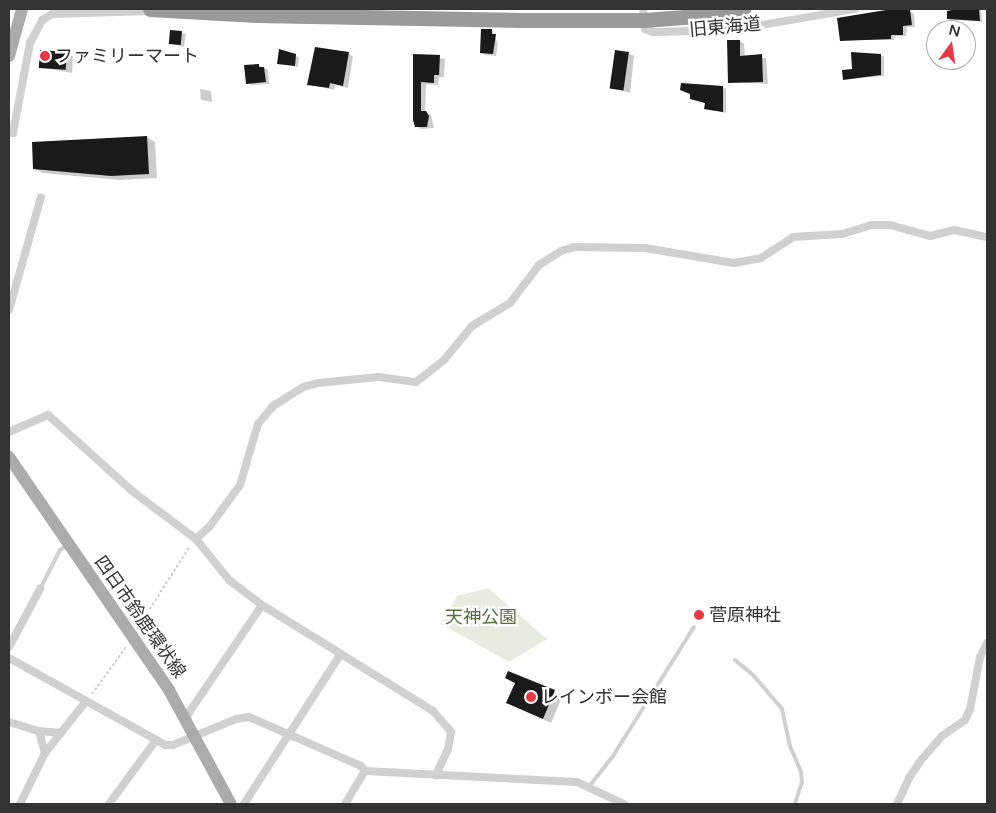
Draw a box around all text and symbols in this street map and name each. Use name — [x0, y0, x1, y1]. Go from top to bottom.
street label: 旧東海道 — [688, 13, 762, 41]
north arrow — [926, 20, 976, 70]
text: N — [947, 21, 962, 41]
place label: ファミリーマート — [55, 45, 199, 67]
marker: ファミリーマート — [39, 50, 51, 62]
street label: 四日市鈴鹿環状線 — [90, 552, 190, 682]
place label: 菅原神社 — [709, 604, 781, 626]
park label: 天神公園 — [445, 606, 517, 628]
marker: 菅原神社 — [693, 609, 705, 621]
place label: レインボー会館 — [541, 686, 667, 708]
marker: レインボー会館 — [525, 691, 537, 703]

